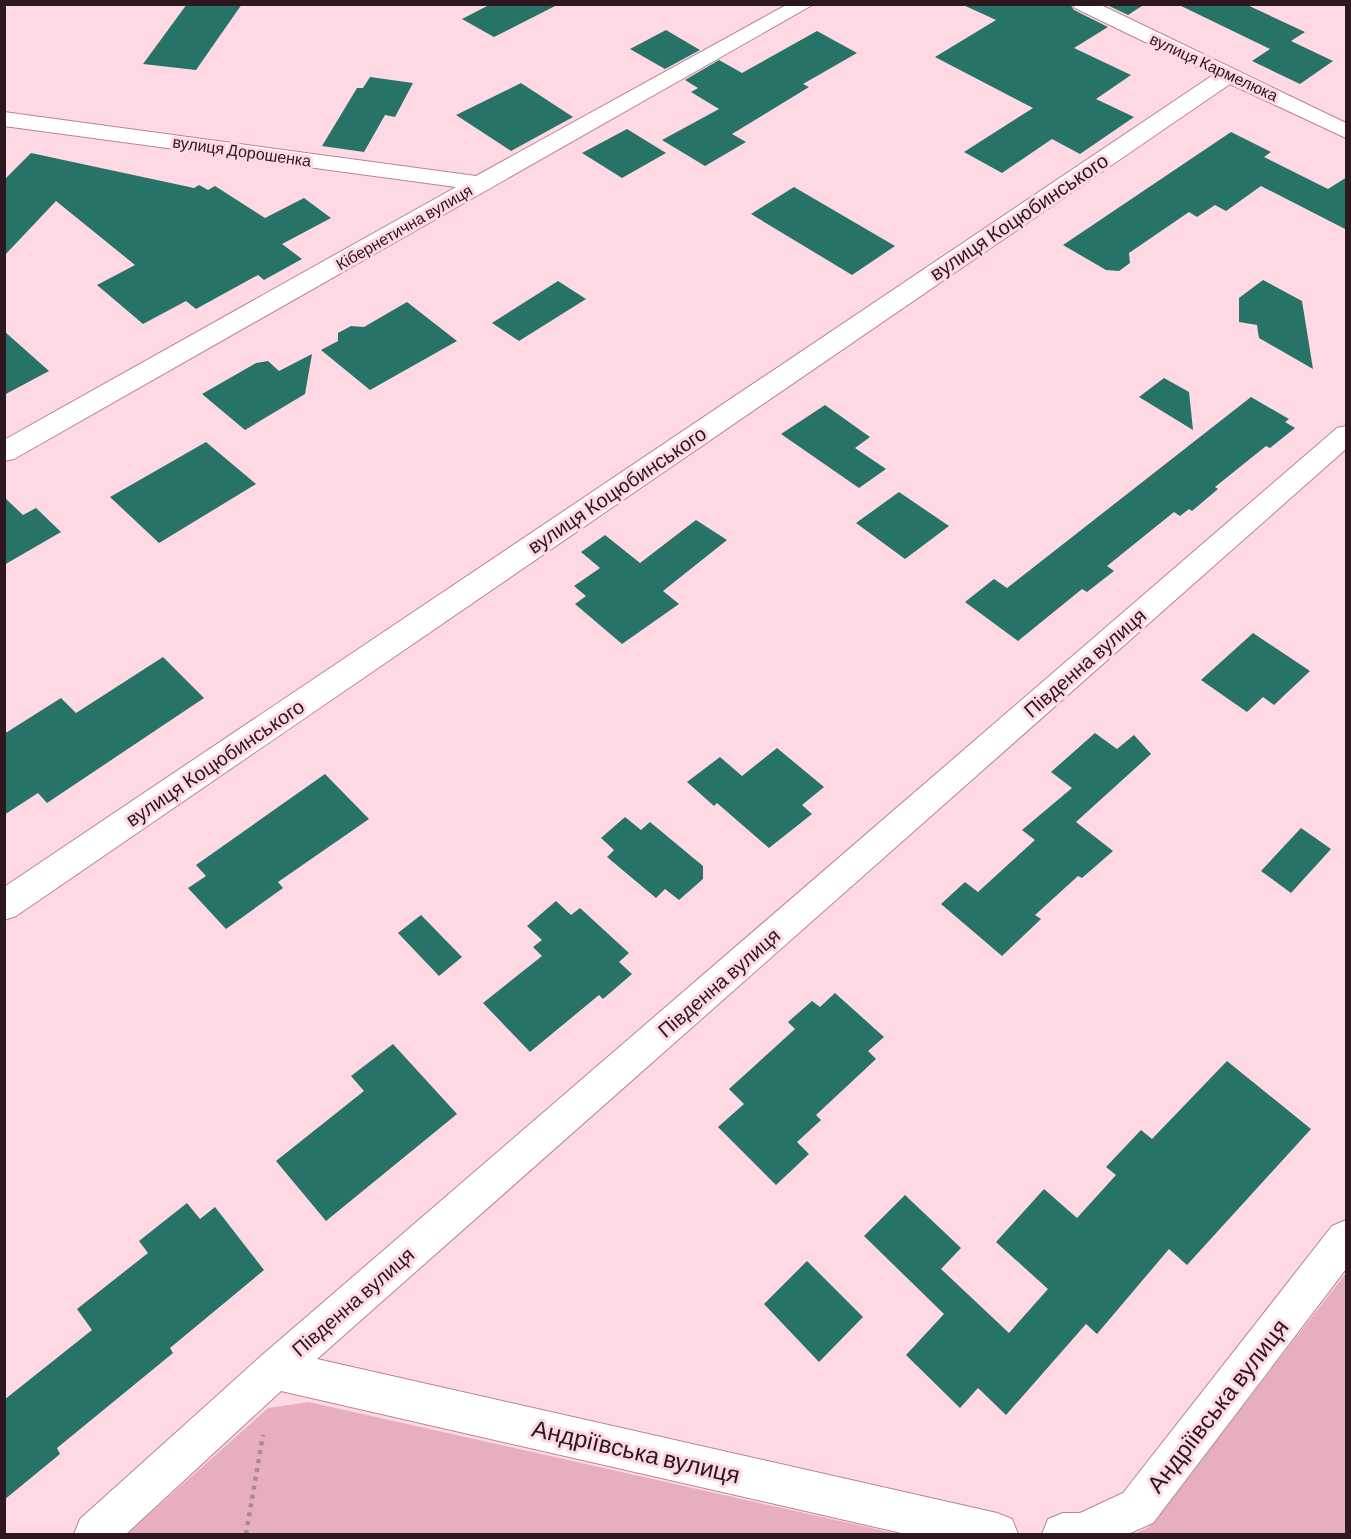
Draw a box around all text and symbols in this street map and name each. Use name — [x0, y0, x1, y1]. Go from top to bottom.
street label: вулиця Кармелюка — [1147, 29, 1281, 105]
street label: вулиця Дорошенка — [172, 131, 313, 170]
street label: вулиця Коцюбинського — [925, 147, 1112, 285]
street label: Кібернетична вулиця — [332, 180, 475, 273]
street label: вулиця Коцюбинського — [523, 420, 710, 558]
street label: Південна вулиця — [1018, 603, 1150, 722]
street label: вулиця Коцюбинського — [121, 693, 308, 831]
street label: Південна вулиця — [652, 923, 784, 1042]
street label: Південна вулиця — [286, 1242, 418, 1361]
street label: Андріївська вулиця — [1140, 1312, 1294, 1498]
street label: Андріївська вулиця — [529, 1412, 743, 1489]

